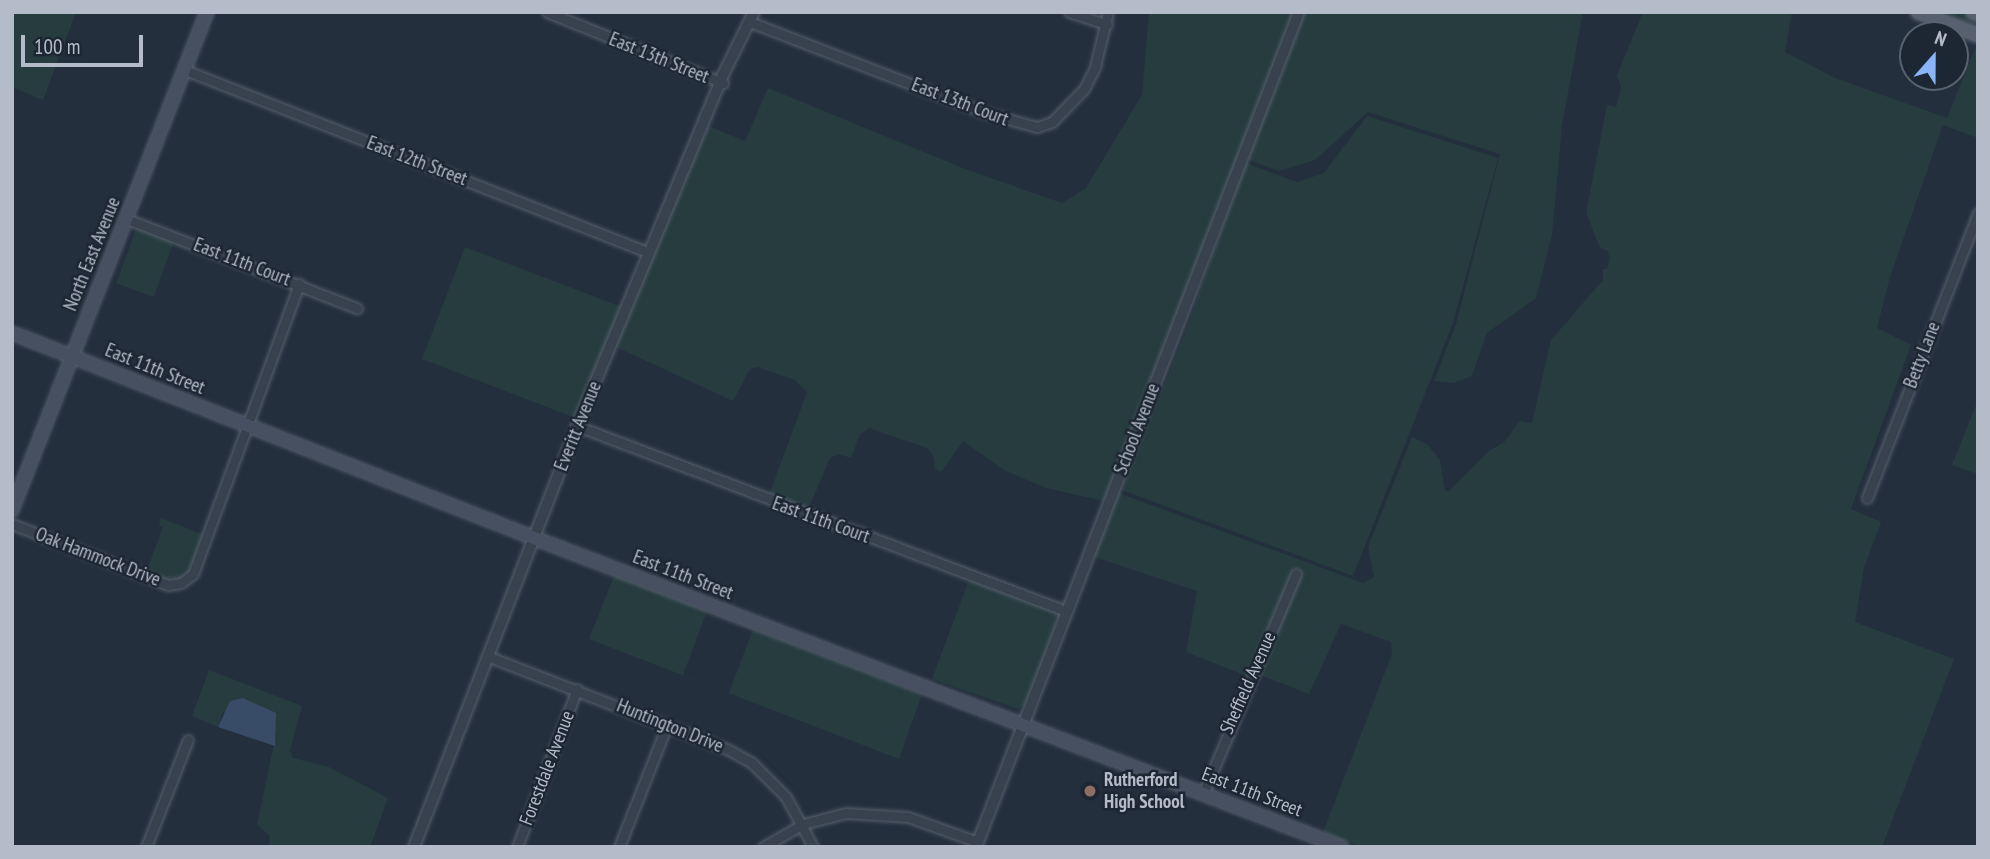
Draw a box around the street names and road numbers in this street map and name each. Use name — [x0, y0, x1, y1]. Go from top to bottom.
street label: East 13th Street — [606, 28, 712, 88]
street label: East 13th Court — [908, 73, 1012, 131]
street label: East 12th Street — [364, 131, 470, 191]
street label: North East Avenue — [59, 194, 125, 314]
street label: East 11th Court — [190, 233, 294, 291]
street label: Betty Lane — [1899, 318, 1945, 392]
street label: East 11th Street — [102, 339, 208, 399]
street label: Everitt Avenue — [550, 378, 606, 474]
street label: School Avenue — [1109, 380, 1165, 478]
street label: East 11th Court — [769, 492, 873, 548]
street label: Oak Hammock Drive — [32, 523, 164, 591]
street label: East 11th Street — [630, 545, 736, 605]
street label: Sheffield Avenue — [1215, 628, 1281, 738]
street label: Huntington Drive — [613, 694, 727, 758]
street label: Forestdale Avenue — [515, 707, 579, 829]
street label: East 11th Street — [1199, 762, 1305, 822]

